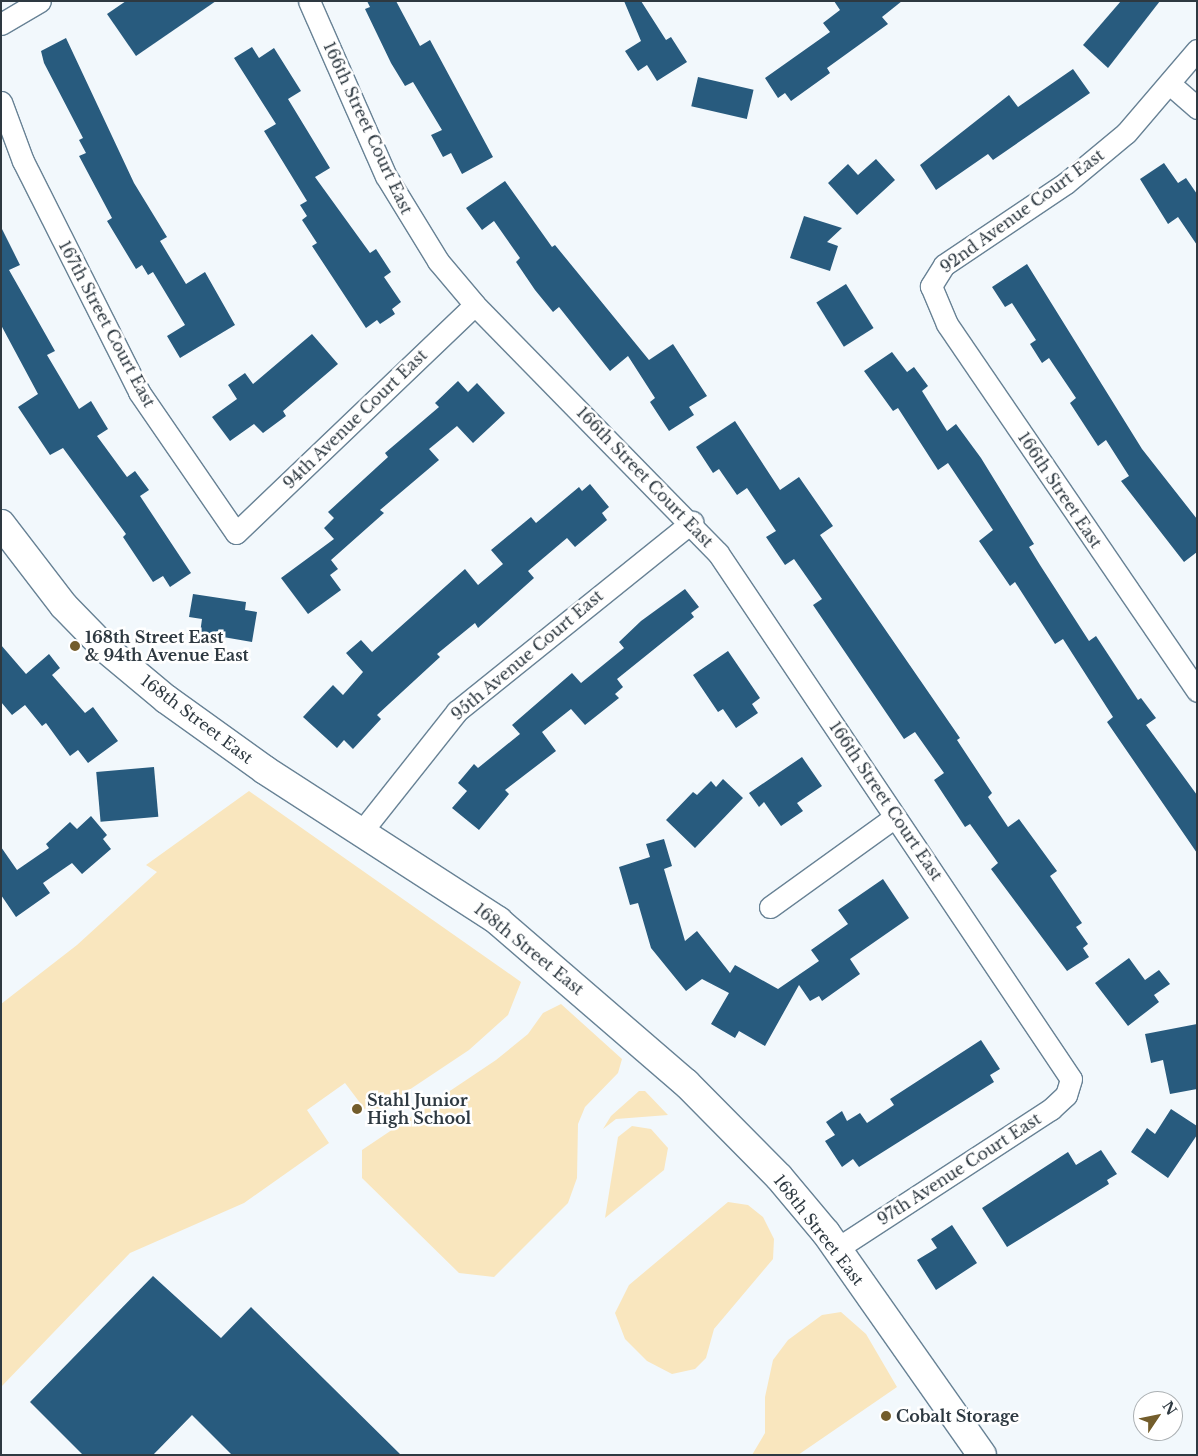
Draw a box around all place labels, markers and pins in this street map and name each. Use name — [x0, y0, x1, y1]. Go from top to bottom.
place label: 168th Street East & 94th Avenue East — [85, 627, 249, 665]
marker: 168th Street East & 94th Avenue East — [69, 640, 81, 652]
place label: Stahl Junior High School — [367, 1090, 471, 1128]
marker: Stahl Junior High School — [351, 1103, 363, 1115]
place label: Cobalt Storage — [896, 1406, 1019, 1426]
marker: Cobalt Storage — [880, 1410, 892, 1422]

